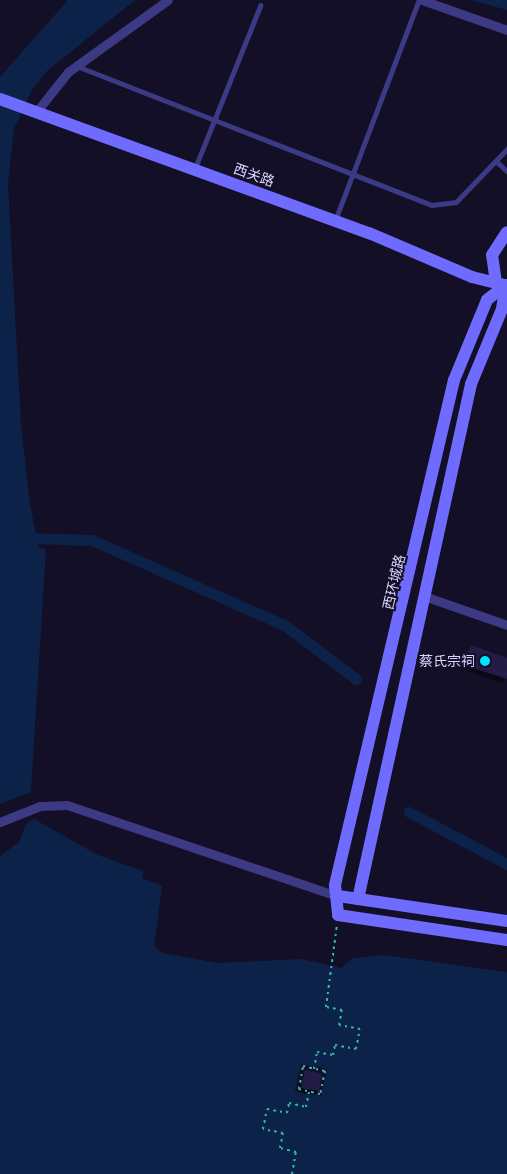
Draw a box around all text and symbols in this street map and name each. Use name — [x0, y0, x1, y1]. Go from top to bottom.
street label: 西关路 — [231, 160, 277, 190]
street label: 西环城路 — [380, 553, 408, 611]
place label: 蔡氏宗祠 — [419, 653, 475, 669]
marker: 蔡氏宗祠 — [479, 655, 491, 667]

